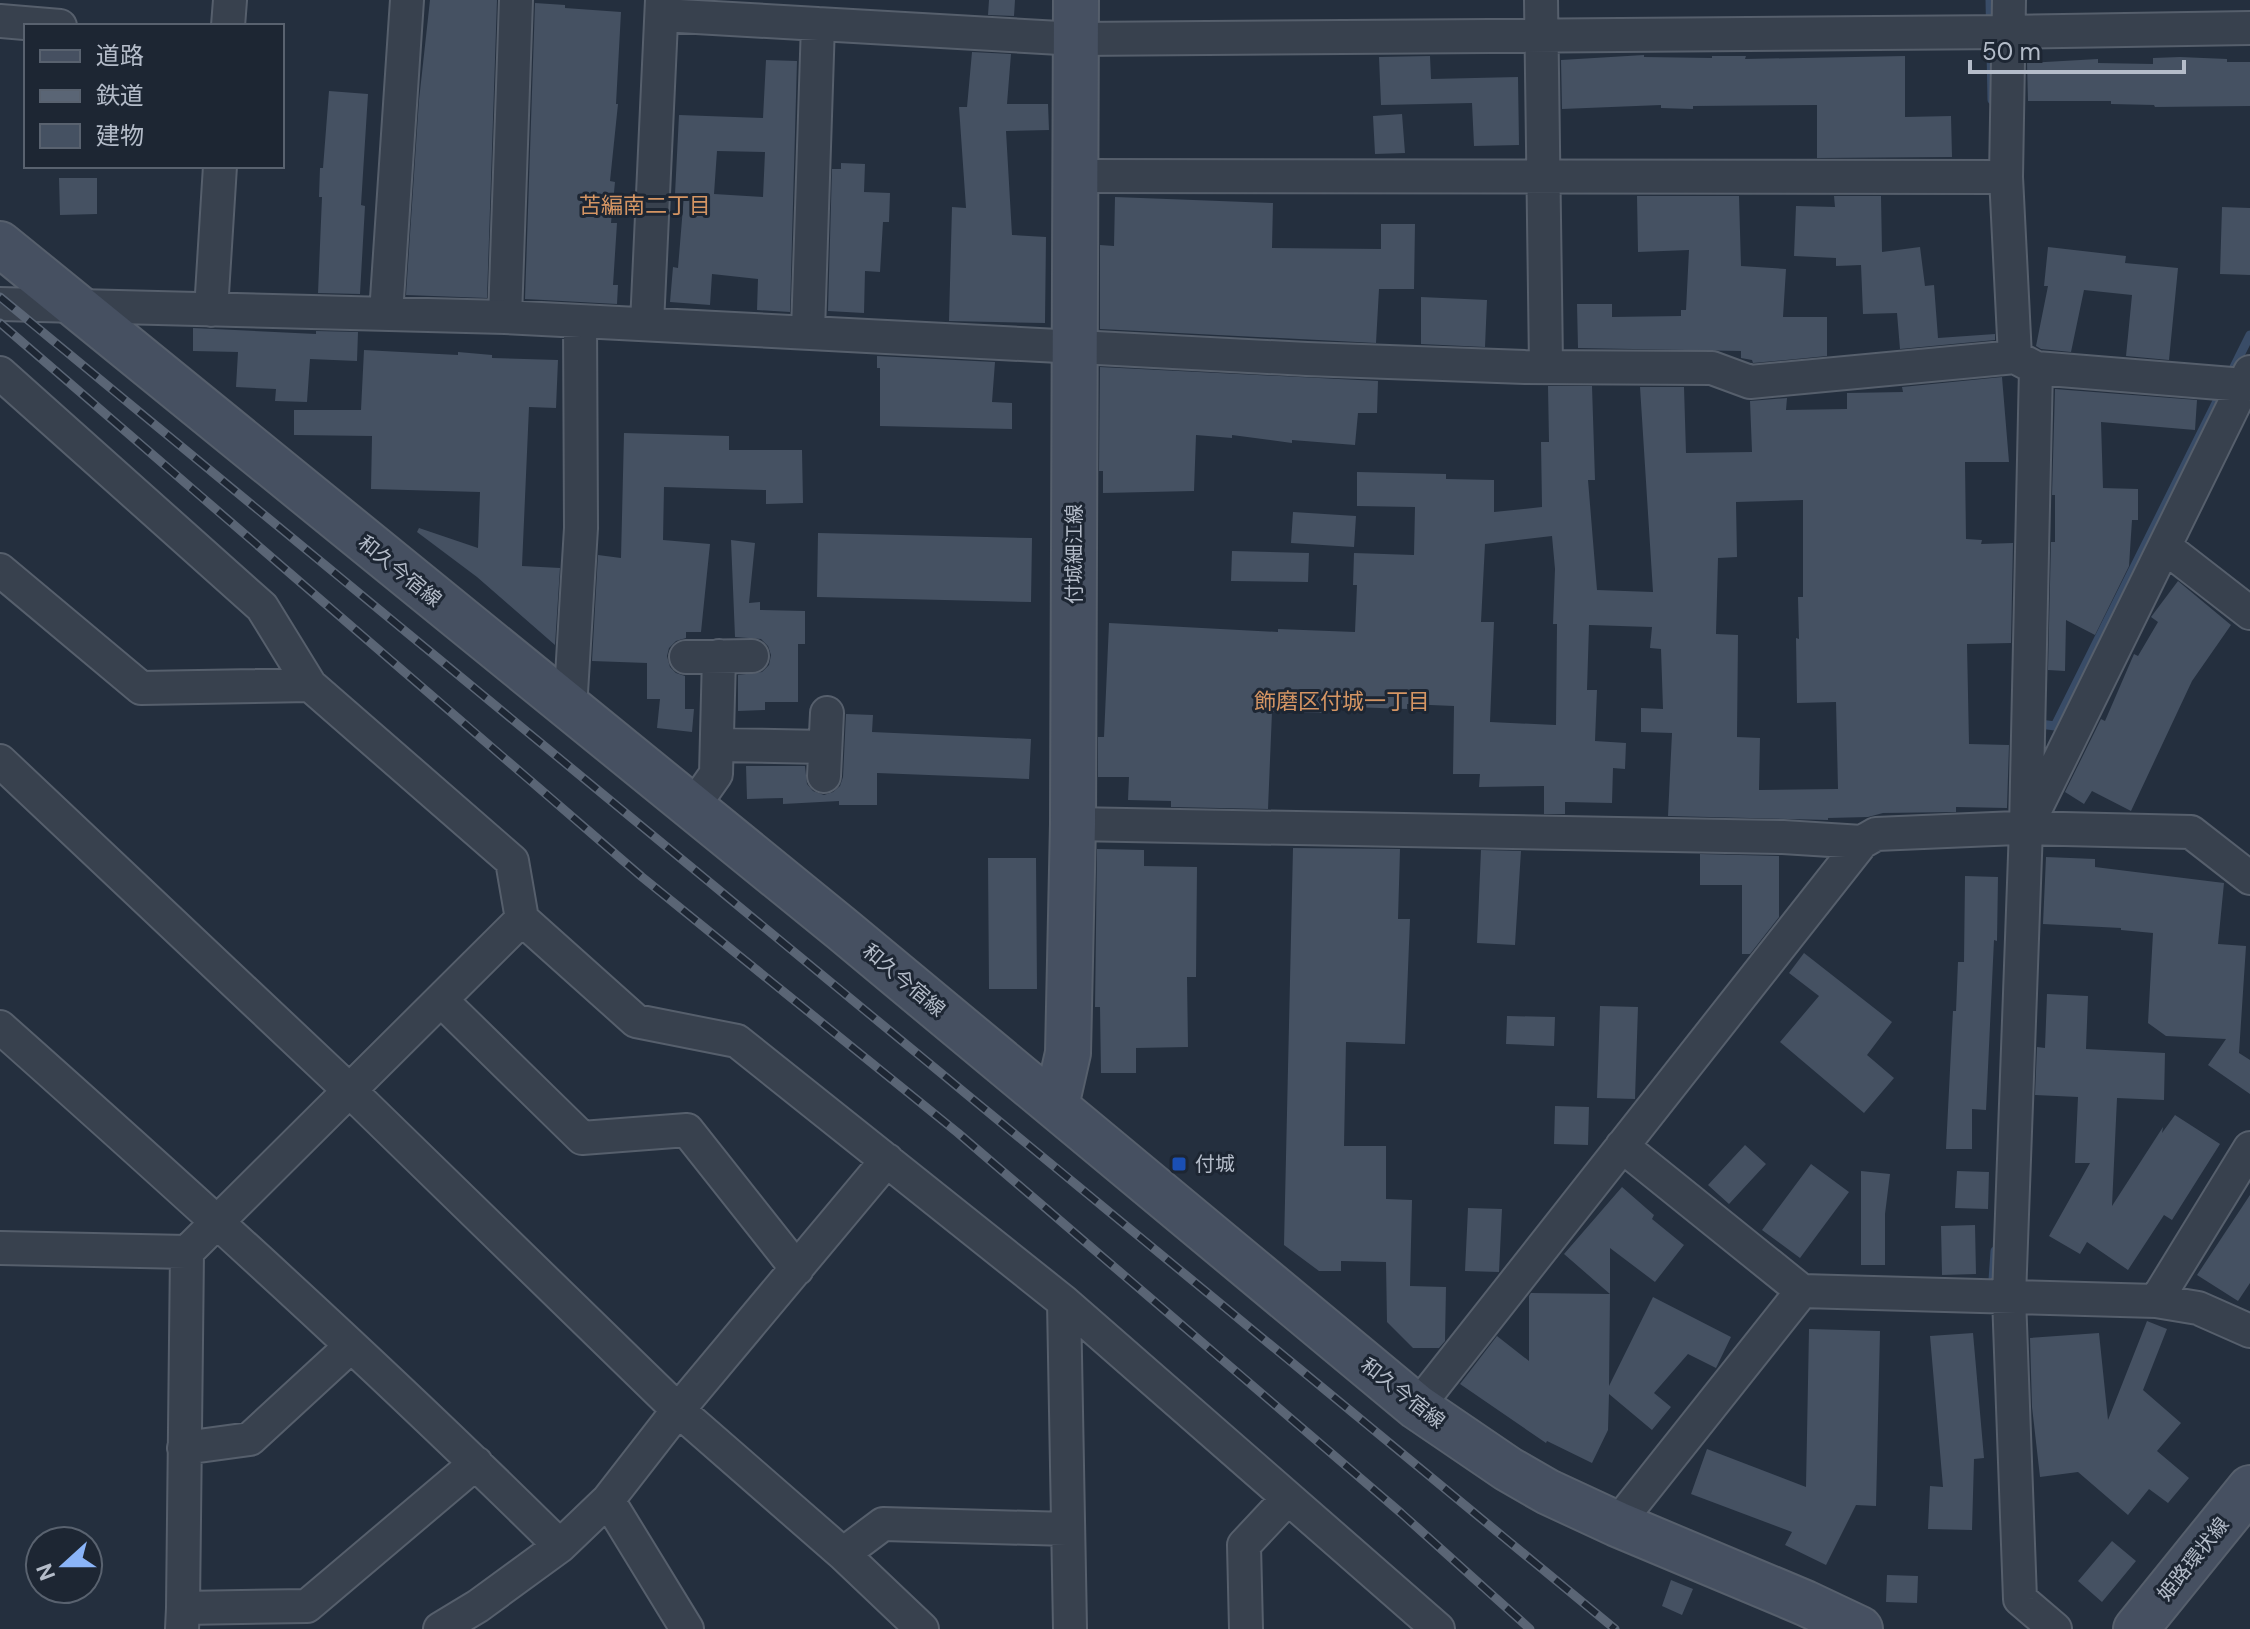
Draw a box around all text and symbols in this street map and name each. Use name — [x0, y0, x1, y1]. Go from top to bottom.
legend — [24, 24, 284, 168]
scale bar — [1970, 24, 2184, 74]
text: 50 m — [1982, 36, 2041, 67]
text: 道路 — [96, 40, 144, 71]
text: 鉄道 — [96, 80, 144, 111]
text: 建物 — [96, 120, 144, 151]
district label: 苫編南二丁目 — [579, 191, 711, 220]
street label: 付城細江線 — [1061, 504, 1087, 604]
street label: 和久今宿線 — [353, 529, 447, 613]
district label: 飾磨区付城一丁目 — [1254, 687, 1430, 716]
street label: 和久今宿線 — [857, 938, 951, 1022]
place label: 付城 — [1195, 1151, 1235, 1177]
marker: 付城 — [1170, 1155, 1188, 1173]
street label: 和久今宿線 — [1356, 1352, 1450, 1434]
street label: 姫路環状線 — [2151, 1512, 2235, 1606]
north arrow — [24, 1525, 104, 1605]
text: N — [29, 1559, 62, 1585]

